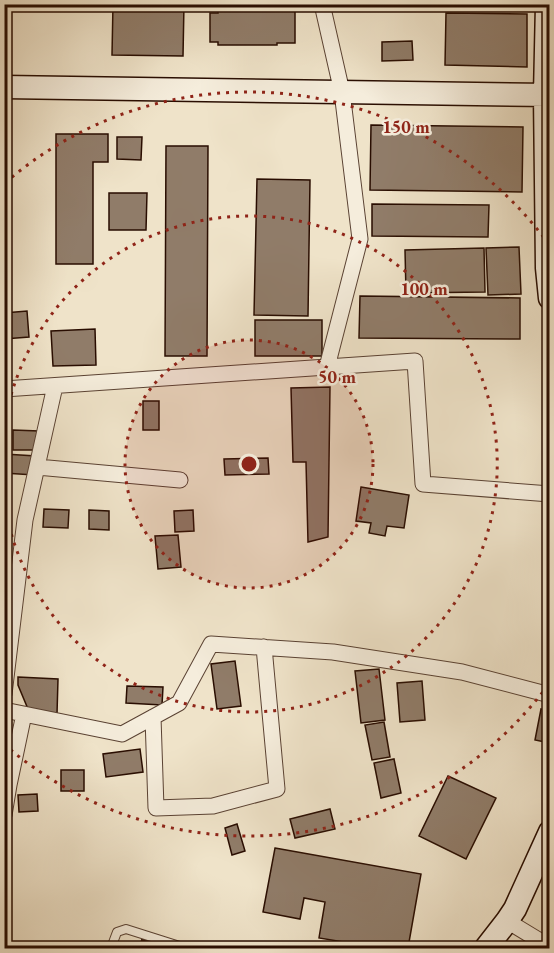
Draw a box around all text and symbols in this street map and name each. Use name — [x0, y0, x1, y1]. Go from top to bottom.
text: 150 m — [382, 115, 430, 138]
text: 100 m — [400, 277, 448, 300]
text: 50 m — [318, 365, 356, 388]
centre of rings — [239, 454, 259, 474]

